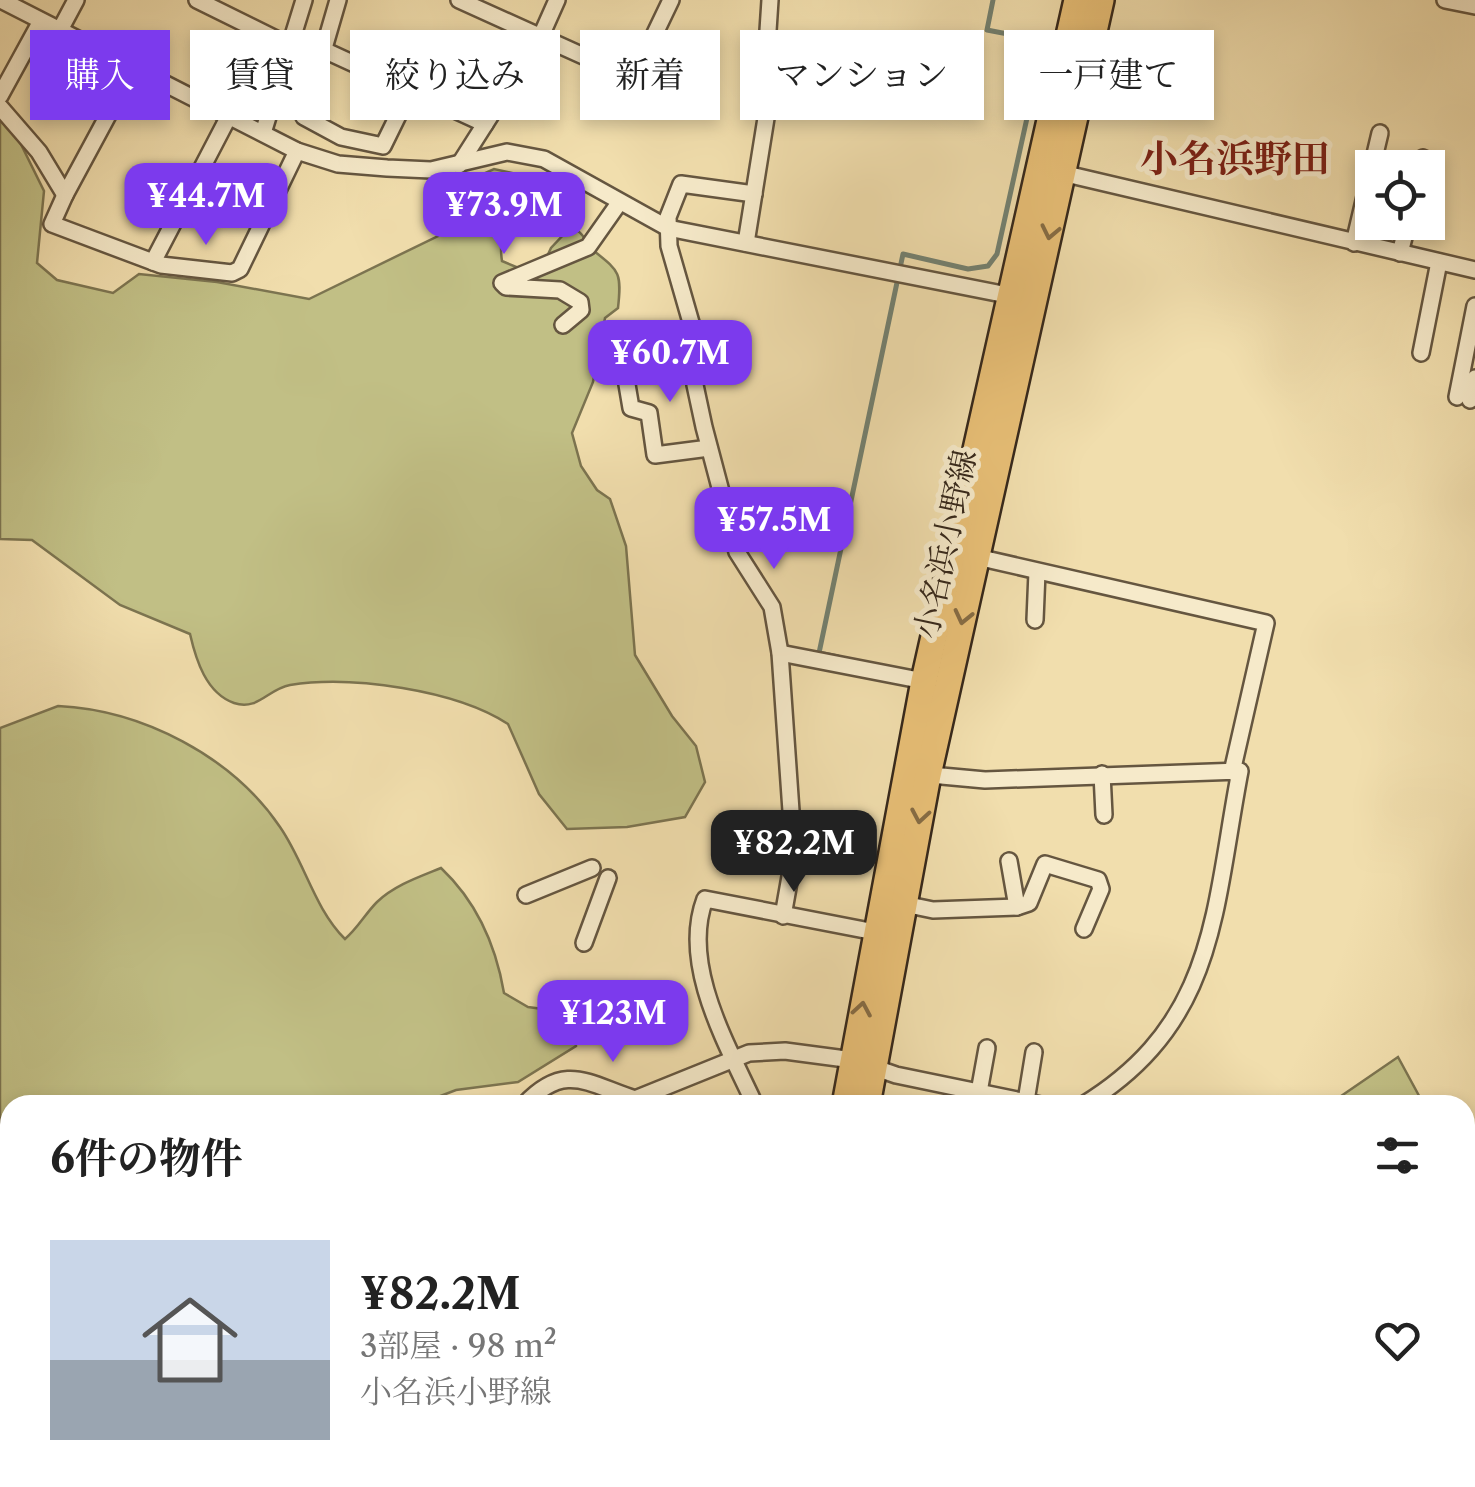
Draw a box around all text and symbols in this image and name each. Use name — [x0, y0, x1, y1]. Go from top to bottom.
chip: 購入 — [30, 30, 170, 120]
chip: 賃貸 — [190, 30, 330, 120]
chip: 絞り込み — [350, 30, 560, 120]
chip: 新着 — [580, 30, 720, 120]
chip: マンション — [740, 30, 984, 120]
chip: 一戸建て — [1004, 30, 1214, 120]
district label: 小名浜野田 — [1140, 135, 1330, 182]
map controls — [1355, 150, 1445, 240]
button: locate — [1355, 150, 1445, 240]
pin: ¥44.7M — [125, 163, 287, 248]
pin: ¥73.9M — [423, 172, 585, 257]
text: ¥44.7M — [147, 176, 266, 215]
text: ¥73.9M — [445, 185, 563, 224]
one-way arrow — [1041, 223, 1062, 240]
pin: ¥60.7M — [589, 320, 751, 405]
text: ¥60.7M — [610, 333, 730, 372]
street label: 小名浜小野線 — [906, 446, 984, 642]
pin: ¥57.5M — [693, 487, 855, 572]
text: ¥57.5M — [716, 500, 832, 539]
one-way arrow — [954, 608, 975, 625]
one-way arrow — [911, 807, 932, 824]
pin: ¥82.2M — [713, 810, 875, 895]
text: ¥82.2M — [733, 823, 855, 862]
pin: ¥123M — [543, 980, 683, 1065]
text: ¥123M — [559, 993, 667, 1032]
one-way arrow — [851, 1001, 872, 1017]
icon: filters — [1370, 1128, 1425, 1183]
text: 6件の物件 — [50, 1132, 243, 1184]
text: ¥82.2M — [360, 1268, 520, 1320]
icon: home — [130, 1280, 250, 1400]
icon: heart — [1370, 1313, 1425, 1368]
text: 3部屋 · 98 m² — [360, 1326, 557, 1365]
text: 小名浜小野線 — [360, 1372, 552, 1411]

